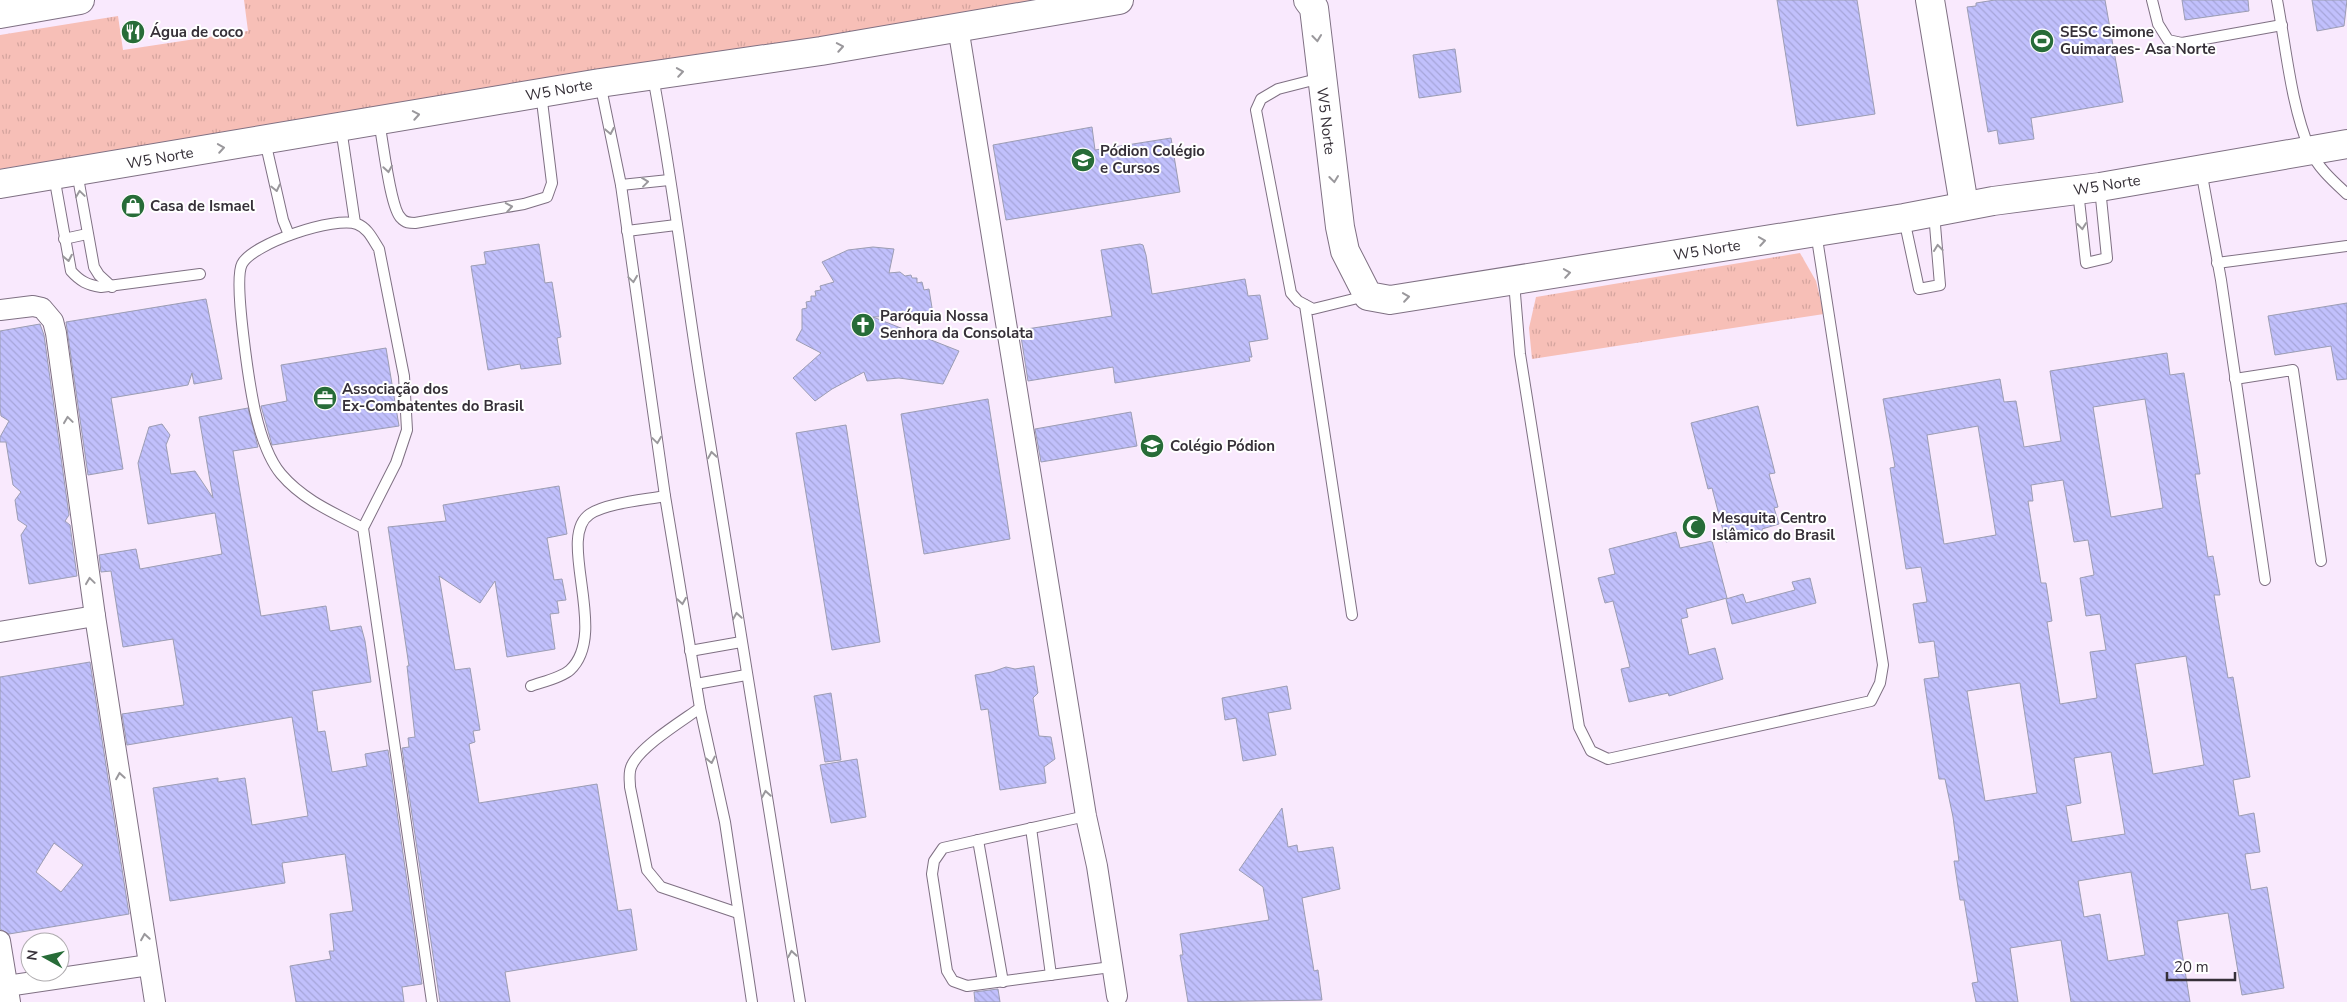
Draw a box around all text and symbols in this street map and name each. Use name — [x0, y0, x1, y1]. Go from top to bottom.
restaurant icon: Água de coco — [120, 19, 146, 45]
place label: Água de coco — [150, 22, 244, 42]
place label: SESC Simone Guimaraes- Asa Norte — [2060, 22, 2216, 59]
sports icon: SESC Simone Guimaraes- Asa Norte — [2029, 28, 2055, 54]
one-way arrow — [1311, 34, 1322, 42]
one-way arrow — [836, 43, 845, 53]
one-way arrow — [675, 68, 684, 78]
street label: W5 Norte — [524, 74, 594, 106]
street label: W5 Norte — [1312, 86, 1340, 156]
one-way arrow — [411, 110, 420, 120]
one-way arrow — [605, 127, 615, 135]
place label: Pódion Colégio e Cursos — [1100, 141, 1205, 178]
street label: W5 Norte — [125, 142, 195, 174]
one-way arrow — [216, 143, 225, 153]
school or university icon: Pódion Colégio e Cursos — [1070, 147, 1096, 173]
one-way arrow — [382, 165, 392, 173]
street label: W5 Norte — [2072, 170, 2142, 200]
one-way arrow — [1328, 174, 1338, 183]
one-way arrow — [641, 177, 649, 188]
one-way arrow — [270, 183, 281, 192]
one-way arrow — [76, 190, 86, 198]
shop icon: Casa de Ismael — [120, 193, 146, 219]
place label: Casa de Ismael — [150, 196, 255, 216]
one-way arrow — [504, 202, 513, 212]
one-way arrow — [2076, 223, 2087, 231]
street label: W5 Norte — [1672, 235, 1742, 265]
one-way arrow — [1757, 236, 1766, 246]
one-way arrow — [1933, 244, 1944, 252]
one-way arrow — [62, 254, 73, 262]
one-way arrow — [1563, 268, 1571, 278]
one-way arrow — [628, 275, 638, 284]
one-way arrow — [1403, 292, 1411, 303]
place label: Paróquia Nossa Senhora da Consolata — [880, 306, 1033, 343]
church icon: Paróquia Nossa Senhora da Consolata — [850, 312, 876, 338]
place label: Associação dos Ex-Combatentes do Brasil — [342, 379, 524, 416]
office icon: Associação dos Ex-Combatentes do Brasil — [312, 385, 338, 411]
one-way arrow — [63, 415, 74, 423]
school or university icon: Colégio Pódion — [1139, 433, 1165, 459]
one-way arrow — [651, 436, 661, 445]
place label: Colégio Pódion — [1170, 436, 1275, 456]
one-way arrow — [707, 451, 717, 460]
place label: Mesquita Centro Islâmico do Brasil — [1712, 508, 1835, 545]
mosque icon: Mesquita Centro Islâmico do Brasil — [1681, 514, 1707, 540]
one-way arrow — [86, 576, 96, 585]
one-way arrow — [676, 596, 686, 605]
one-way arrow — [732, 612, 743, 620]
one-way arrow — [705, 756, 716, 765]
one-way arrow — [115, 772, 126, 780]
one-way arrow — [761, 789, 771, 798]
north arrow — [20, 932, 70, 982]
one-way arrow — [140, 932, 150, 941]
text: N — [22, 949, 43, 962]
one-way arrow — [788, 950, 798, 958]
scale bar — [2167, 950, 2234, 982]
text: 20 m — [2174, 957, 2209, 977]

